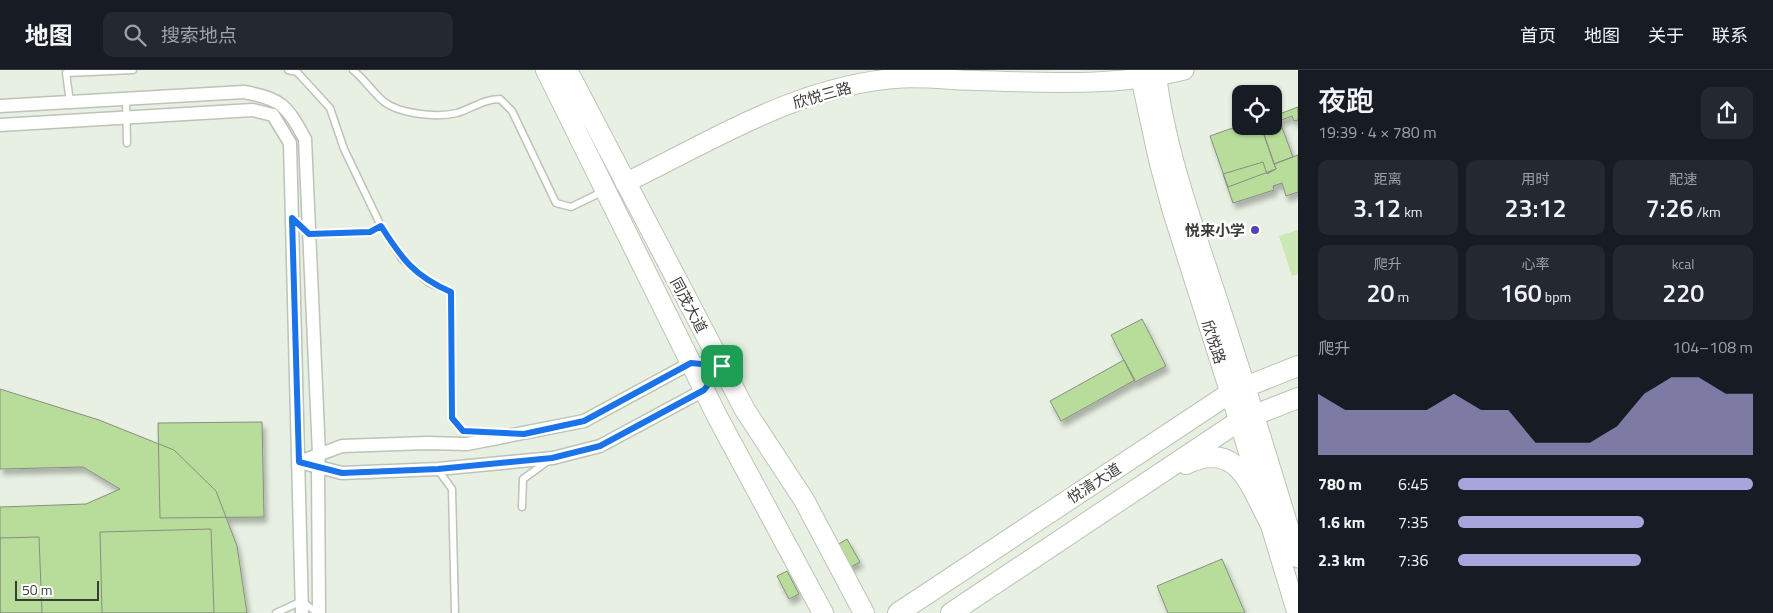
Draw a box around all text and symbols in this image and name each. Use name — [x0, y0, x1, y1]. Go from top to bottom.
search box — [103, 12, 453, 57]
text: 地图 — [25, 17, 73, 53]
text: 搜索地点 — [161, 20, 237, 49]
icon: search — [121, 21, 149, 49]
text: 首页 — [1520, 22, 1556, 49]
text: 地图 — [1584, 22, 1620, 49]
text: 关于 — [1648, 22, 1684, 49]
text: 联系 — [1712, 22, 1748, 49]
street label: 欣悦三路 — [790, 76, 854, 114]
text: 夜跑 — [1318, 79, 1374, 122]
map controls — [1232, 85, 1282, 135]
button: locate — [1232, 85, 1282, 135]
button: share — [1701, 87, 1753, 139]
text: 19:39 · 4 × 780 m — [1318, 120, 1437, 144]
text: 距离 — [1374, 168, 1402, 189]
text: 用时 — [1521, 168, 1549, 189]
text: 配速 — [1669, 168, 1697, 189]
text: 3.12 — [1353, 189, 1401, 227]
text: 23:12 — [1505, 189, 1566, 227]
text: 7:26 — [1646, 189, 1694, 227]
text: km — [1401, 201, 1423, 222]
text: /km — [1694, 201, 1721, 222]
place label: 悦来小学 — [1185, 219, 1245, 242]
marker: 悦来小学 — [1249, 224, 1261, 236]
text: 爬升 — [1374, 253, 1402, 274]
text: 心率 — [1521, 253, 1549, 274]
text: kcal — [1672, 253, 1695, 274]
street label: 同茂大道 — [665, 273, 713, 337]
text: 20 — [1366, 274, 1394, 312]
text: 160 — [1500, 274, 1542, 312]
text: 220 — [1662, 274, 1704, 312]
text: m — [1394, 286, 1409, 307]
text: bpm — [1542, 286, 1571, 307]
street label: 欣悦路 — [1196, 317, 1232, 367]
text: 104–108 m — [1672, 335, 1753, 359]
text: 爬升 — [1318, 336, 1350, 360]
pin — [701, 345, 743, 387]
icon: arrive — [708, 352, 736, 380]
street label: 悦清大道 — [1063, 457, 1125, 509]
text: 780 m — [1318, 472, 1362, 496]
text: 6:45 — [1398, 472, 1428, 496]
text: 1.6 km — [1318, 510, 1365, 534]
text: 7:35 — [1398, 510, 1428, 534]
text: 2.3 km — [1318, 548, 1365, 572]
text: 7:36 — [1398, 548, 1428, 572]
scale bar — [15, 578, 99, 601]
text: 50 m — [22, 579, 52, 600]

